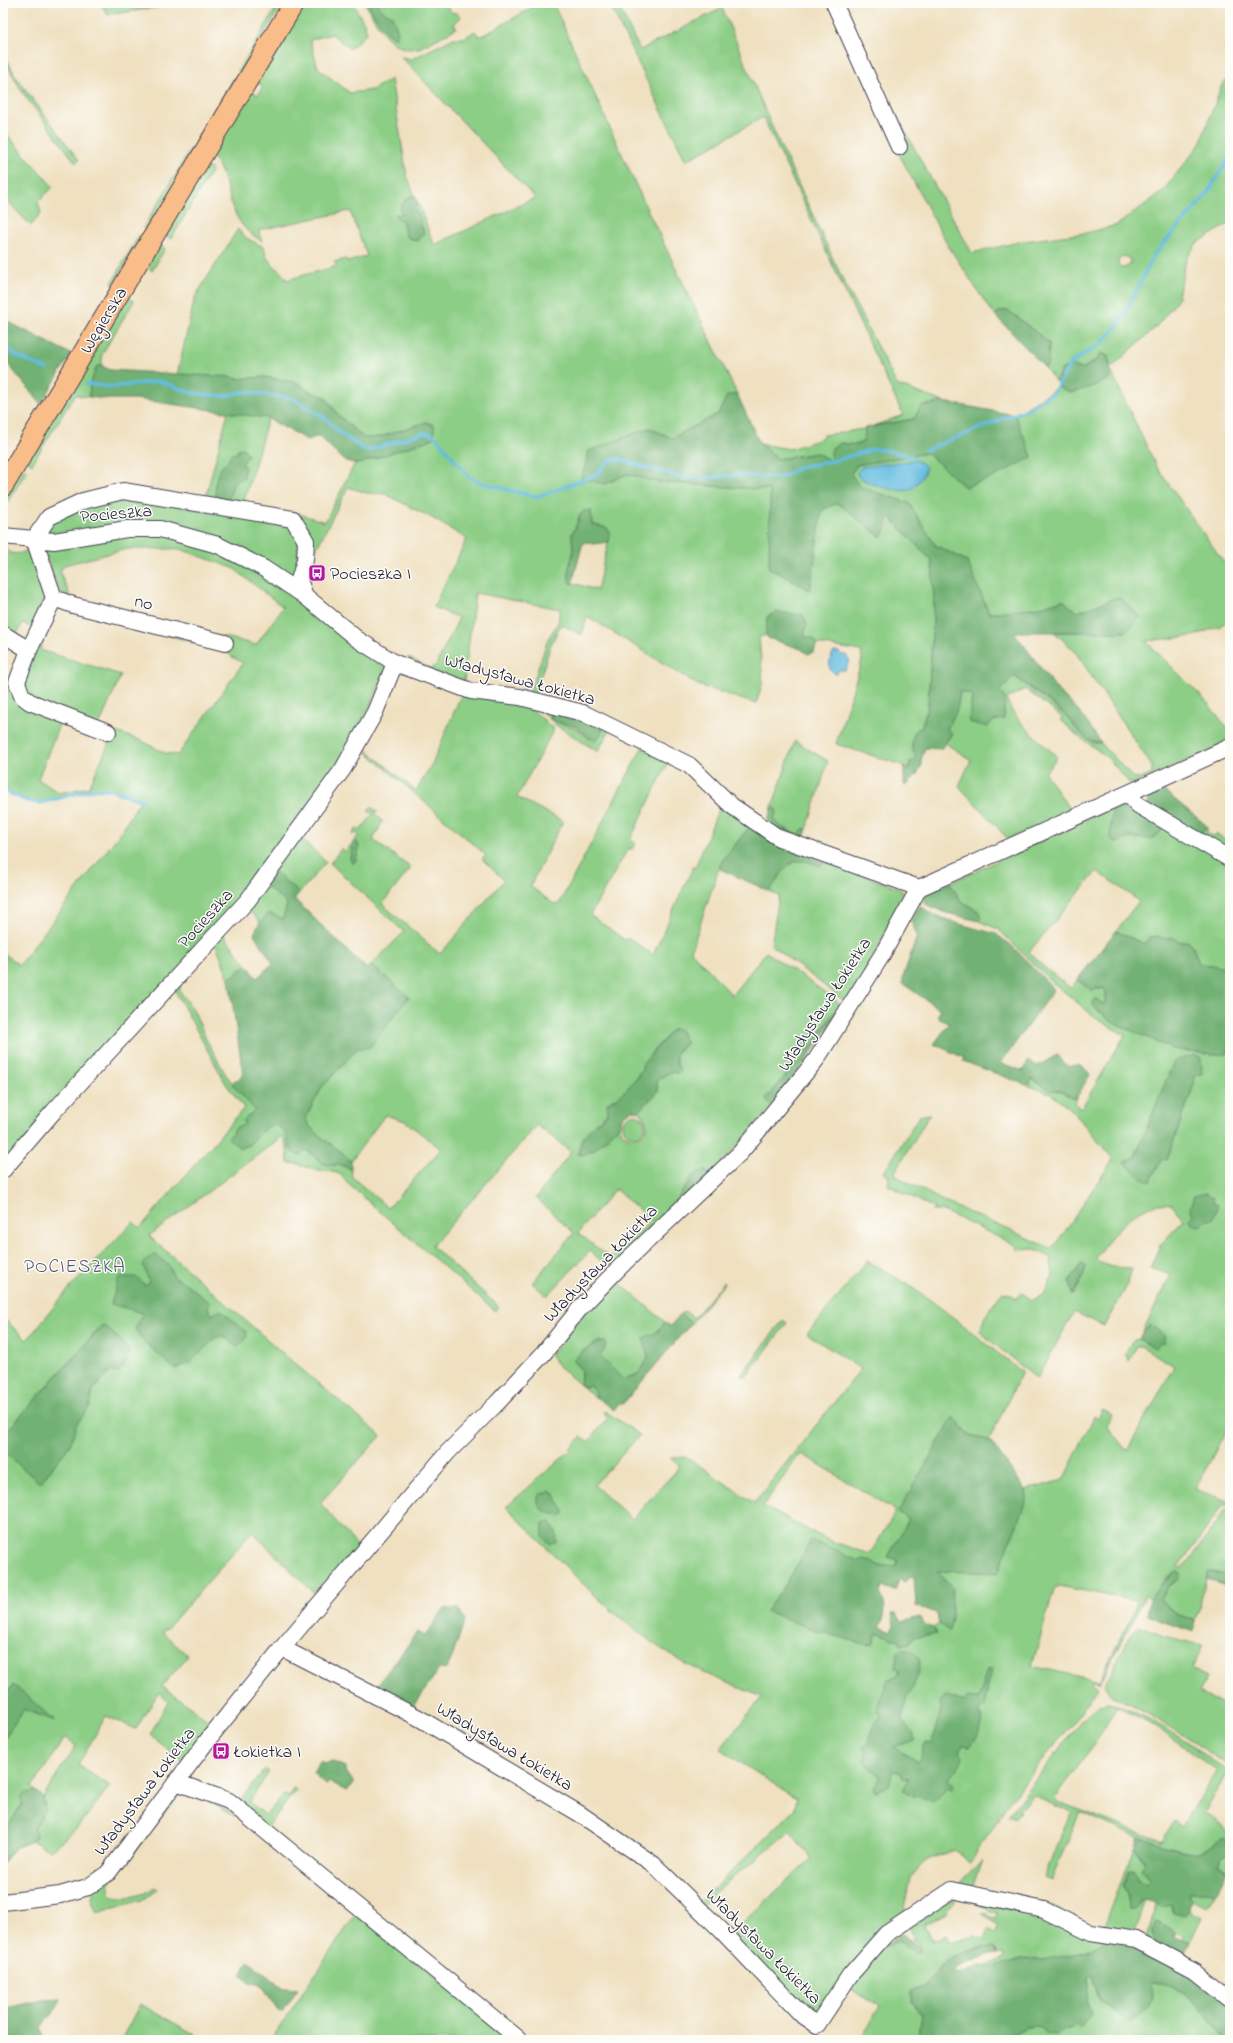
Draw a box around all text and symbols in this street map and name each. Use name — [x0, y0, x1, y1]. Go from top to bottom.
street label: Węgierska — [75, 283, 136, 360]
street label: Pocieszka — [79, 499, 153, 531]
place label: Pocieszka I — [330, 562, 411, 588]
bus stop icon: Pocieszka I — [307, 563, 327, 583]
street label: no — [132, 589, 156, 619]
street label: Władysława Łokietka — [441, 648, 598, 714]
street label: Pocieszka — [173, 884, 240, 955]
street label: Władysława Łokietka — [773, 933, 879, 1077]
street label: Władysława Łokietka — [538, 1200, 665, 1329]
district label: POCIESZKA — [24, 1254, 126, 1281]
street label: Władysława Łokietka — [431, 1697, 577, 1799]
street label: Władysława Łokietka — [89, 1722, 203, 1862]
place label: Łokietka I — [233, 1740, 301, 1766]
bus stop icon: Łokietka I — [211, 1741, 231, 1761]
street label: Władysława Łokietka — [699, 1883, 827, 2011]

